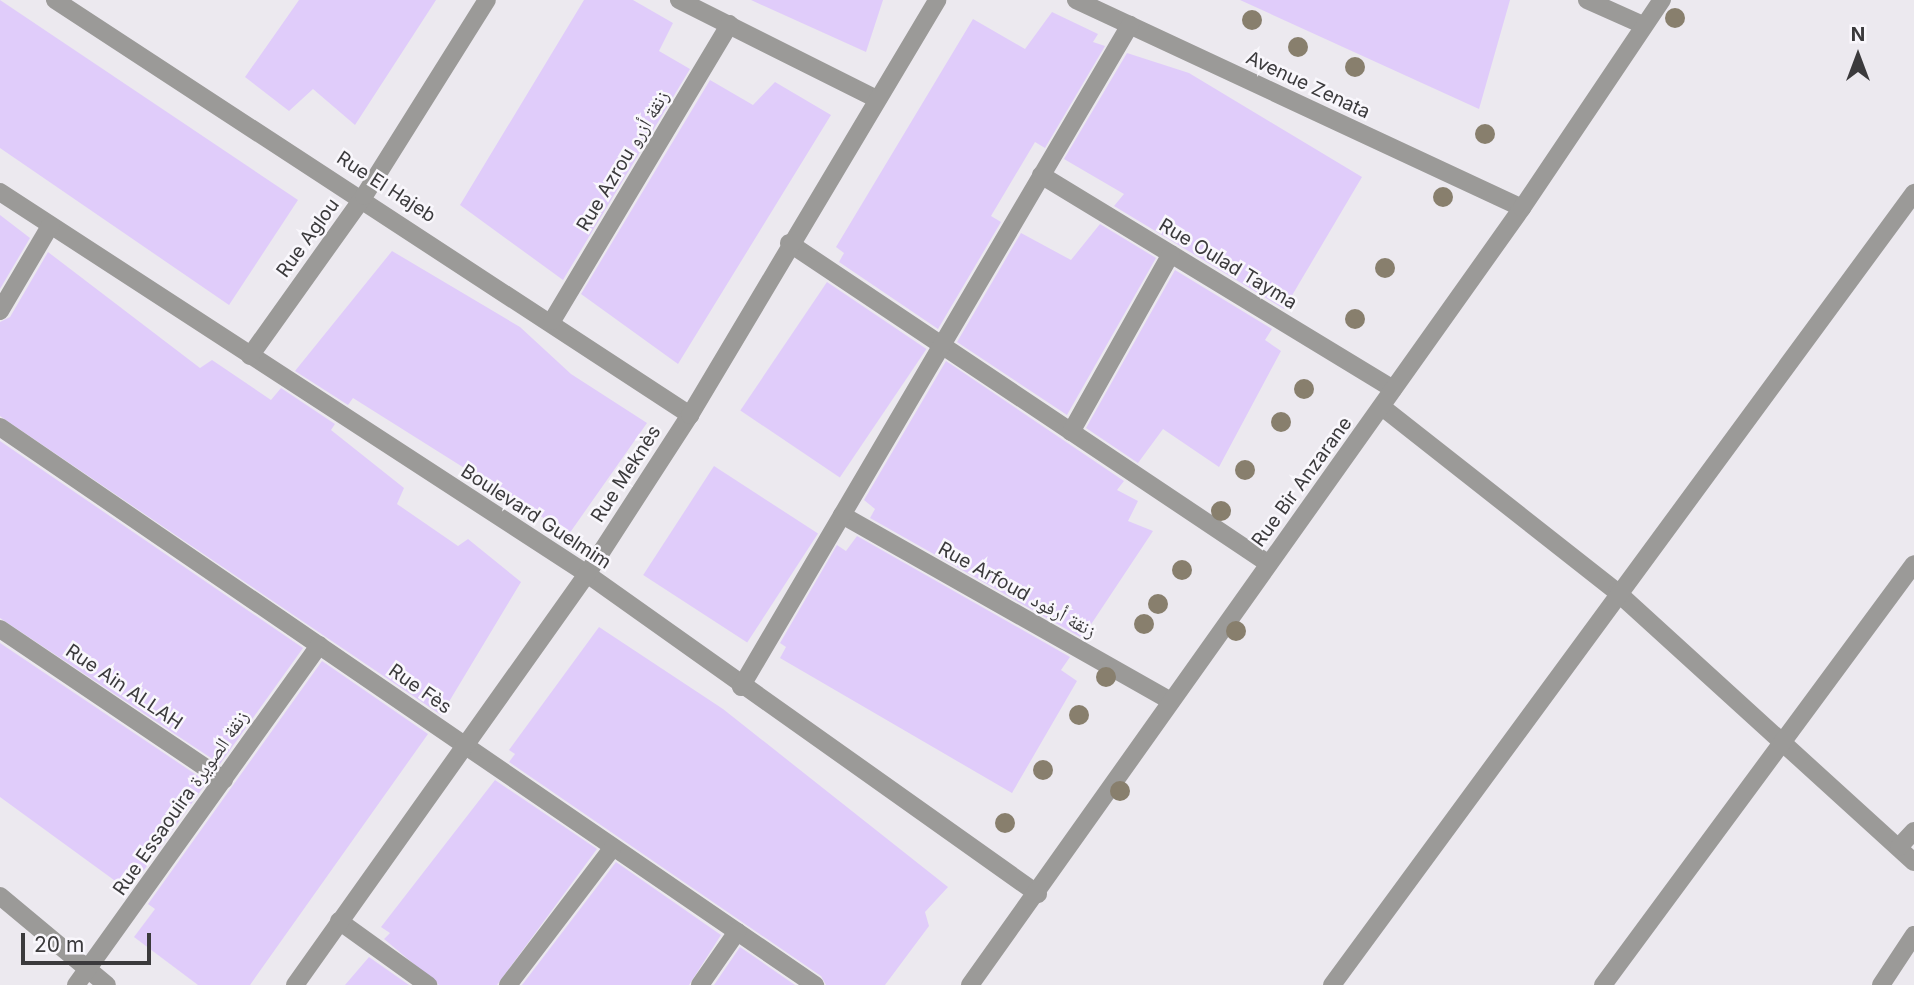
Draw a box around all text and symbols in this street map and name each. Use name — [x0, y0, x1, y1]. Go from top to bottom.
north arrow — [1823, 21, 1893, 91]
text: N — [1851, 23, 1865, 46]
street label: Avenue Zenata — [1242, 46, 1374, 124]
street label: Rue Azrou زنقة أزرو — [572, 86, 674, 236]
street label: Rue El Hajeb — [332, 147, 440, 227]
street label: Rue Aglou — [272, 194, 344, 282]
street label: Rue Oulad Tayma — [1155, 214, 1301, 314]
street label: Rue Bir Anzarane — [1247, 413, 1357, 551]
street label: Rue Meknès — [586, 421, 666, 527]
street label: Boulevard Guelmim — [457, 460, 615, 574]
street label: Rue Arfoud زنقة أرفود — [934, 537, 1100, 643]
street label: Rue Ain ALLAH — [61, 639, 187, 735]
street label: Rue Fès — [384, 659, 456, 719]
street label: Rue Essaouira زنقة الصويرة — [108, 706, 254, 900]
scale bar — [24, 918, 154, 962]
text: 20 m — [34, 932, 84, 957]

